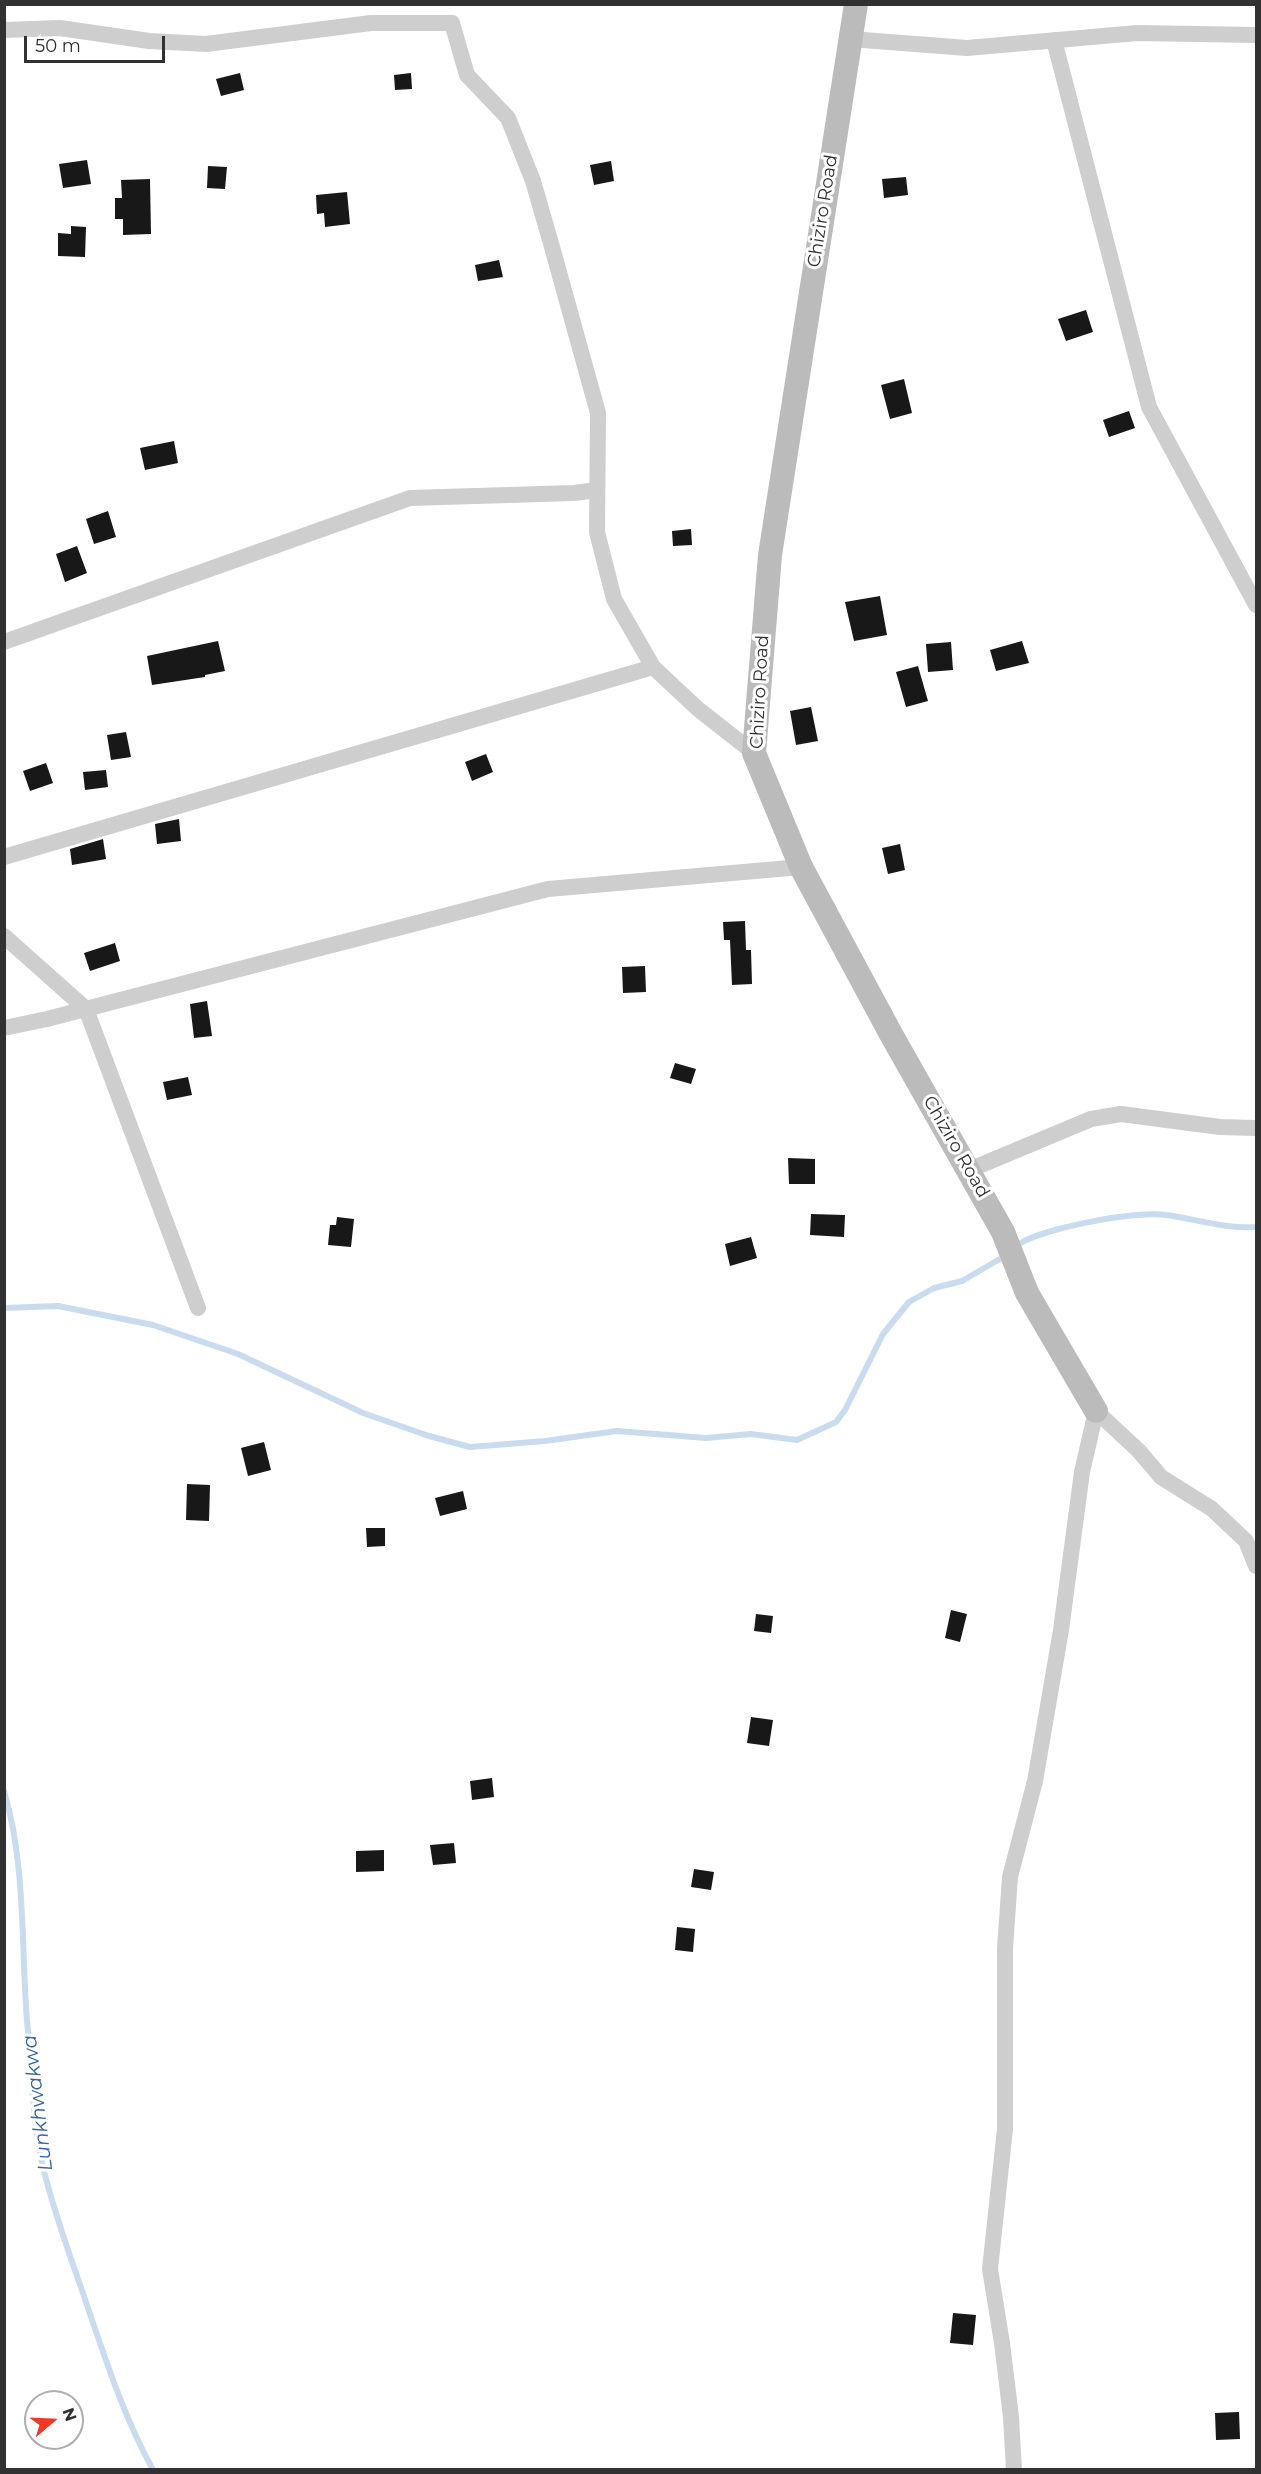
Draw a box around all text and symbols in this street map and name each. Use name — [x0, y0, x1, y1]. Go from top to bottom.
scale bar — [27, 24, 168, 62]
text: 50 m — [35, 35, 81, 57]
street label: Chiziro Road — [803, 153, 843, 269]
street label: Chiziro Road — [746, 635, 774, 749]
street label: Chiziro Road — [918, 1092, 994, 1202]
water label: Lunkhwakwa — [18, 2034, 58, 2172]
north arrow — [24, 2390, 84, 2450]
text: N — [59, 2405, 81, 2424]

